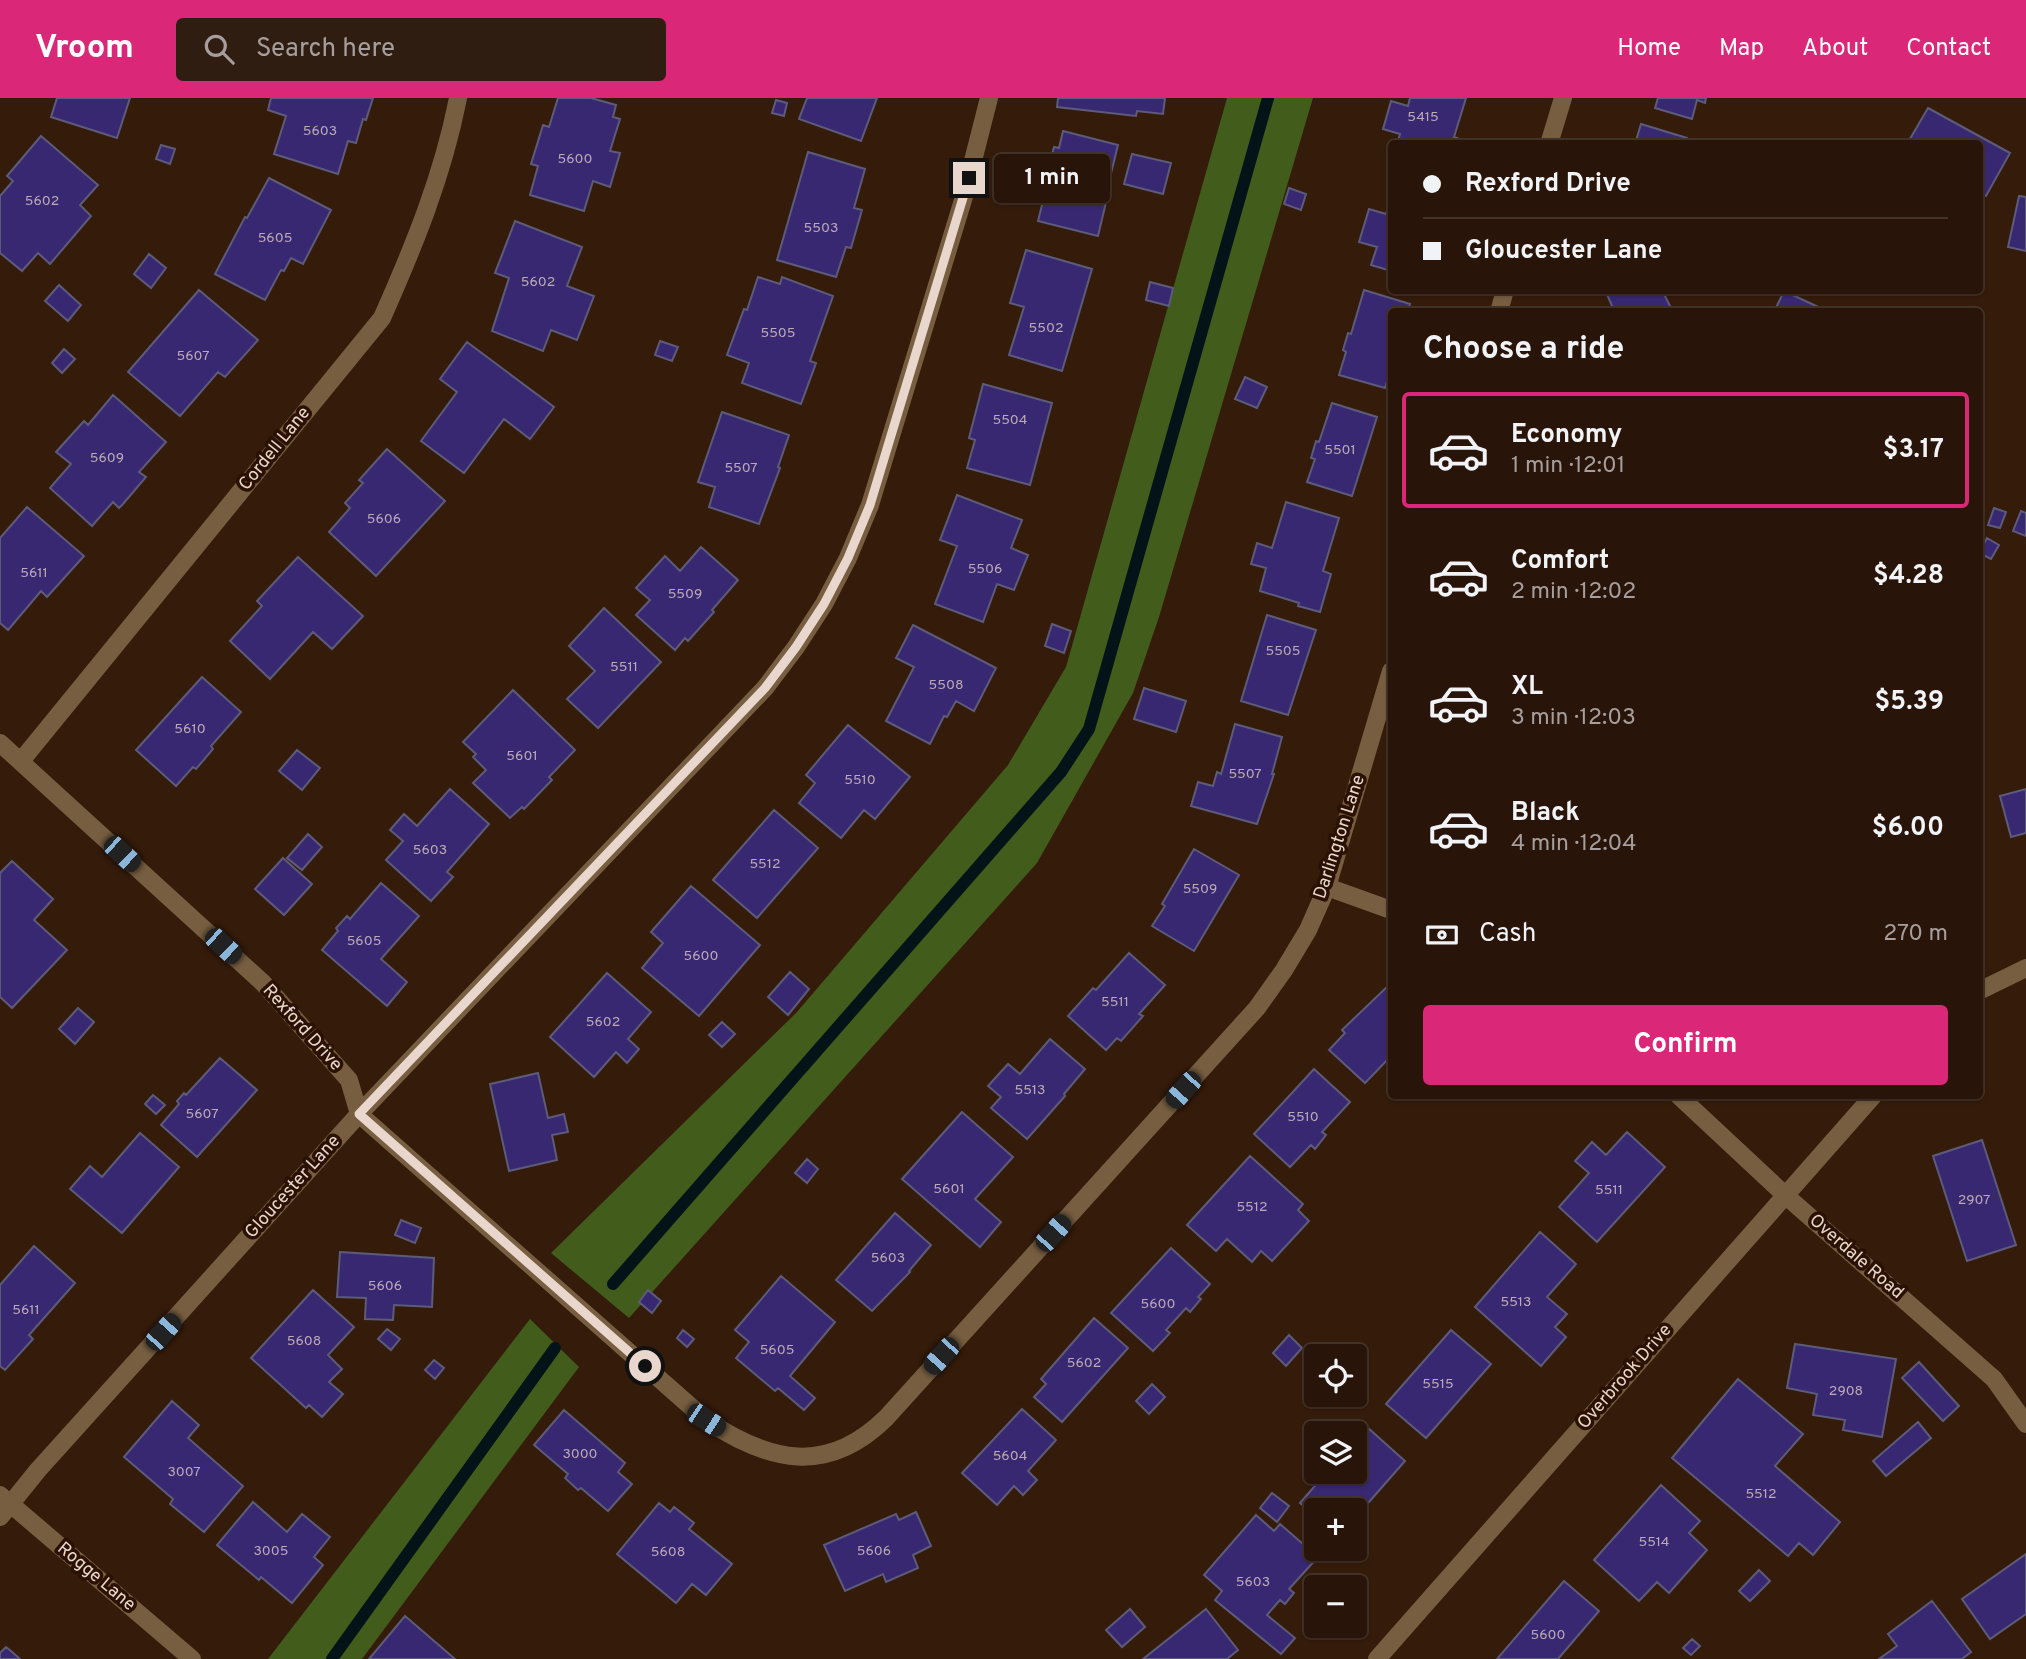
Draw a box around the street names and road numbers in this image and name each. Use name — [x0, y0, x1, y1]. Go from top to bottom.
street label: Cordell Lane — [234, 402, 316, 496]
street label: Darlington Lane — [1309, 772, 1371, 902]
street label: Rexford Drive — [257, 980, 347, 1076]
street label: Gloucester Lane — [240, 1130, 346, 1244]
street label: Overdale Road — [1804, 1209, 1908, 1305]
street label: Overbrook Drive — [1573, 1320, 1677, 1434]
street label: Rogge Lane — [52, 1537, 140, 1617]

